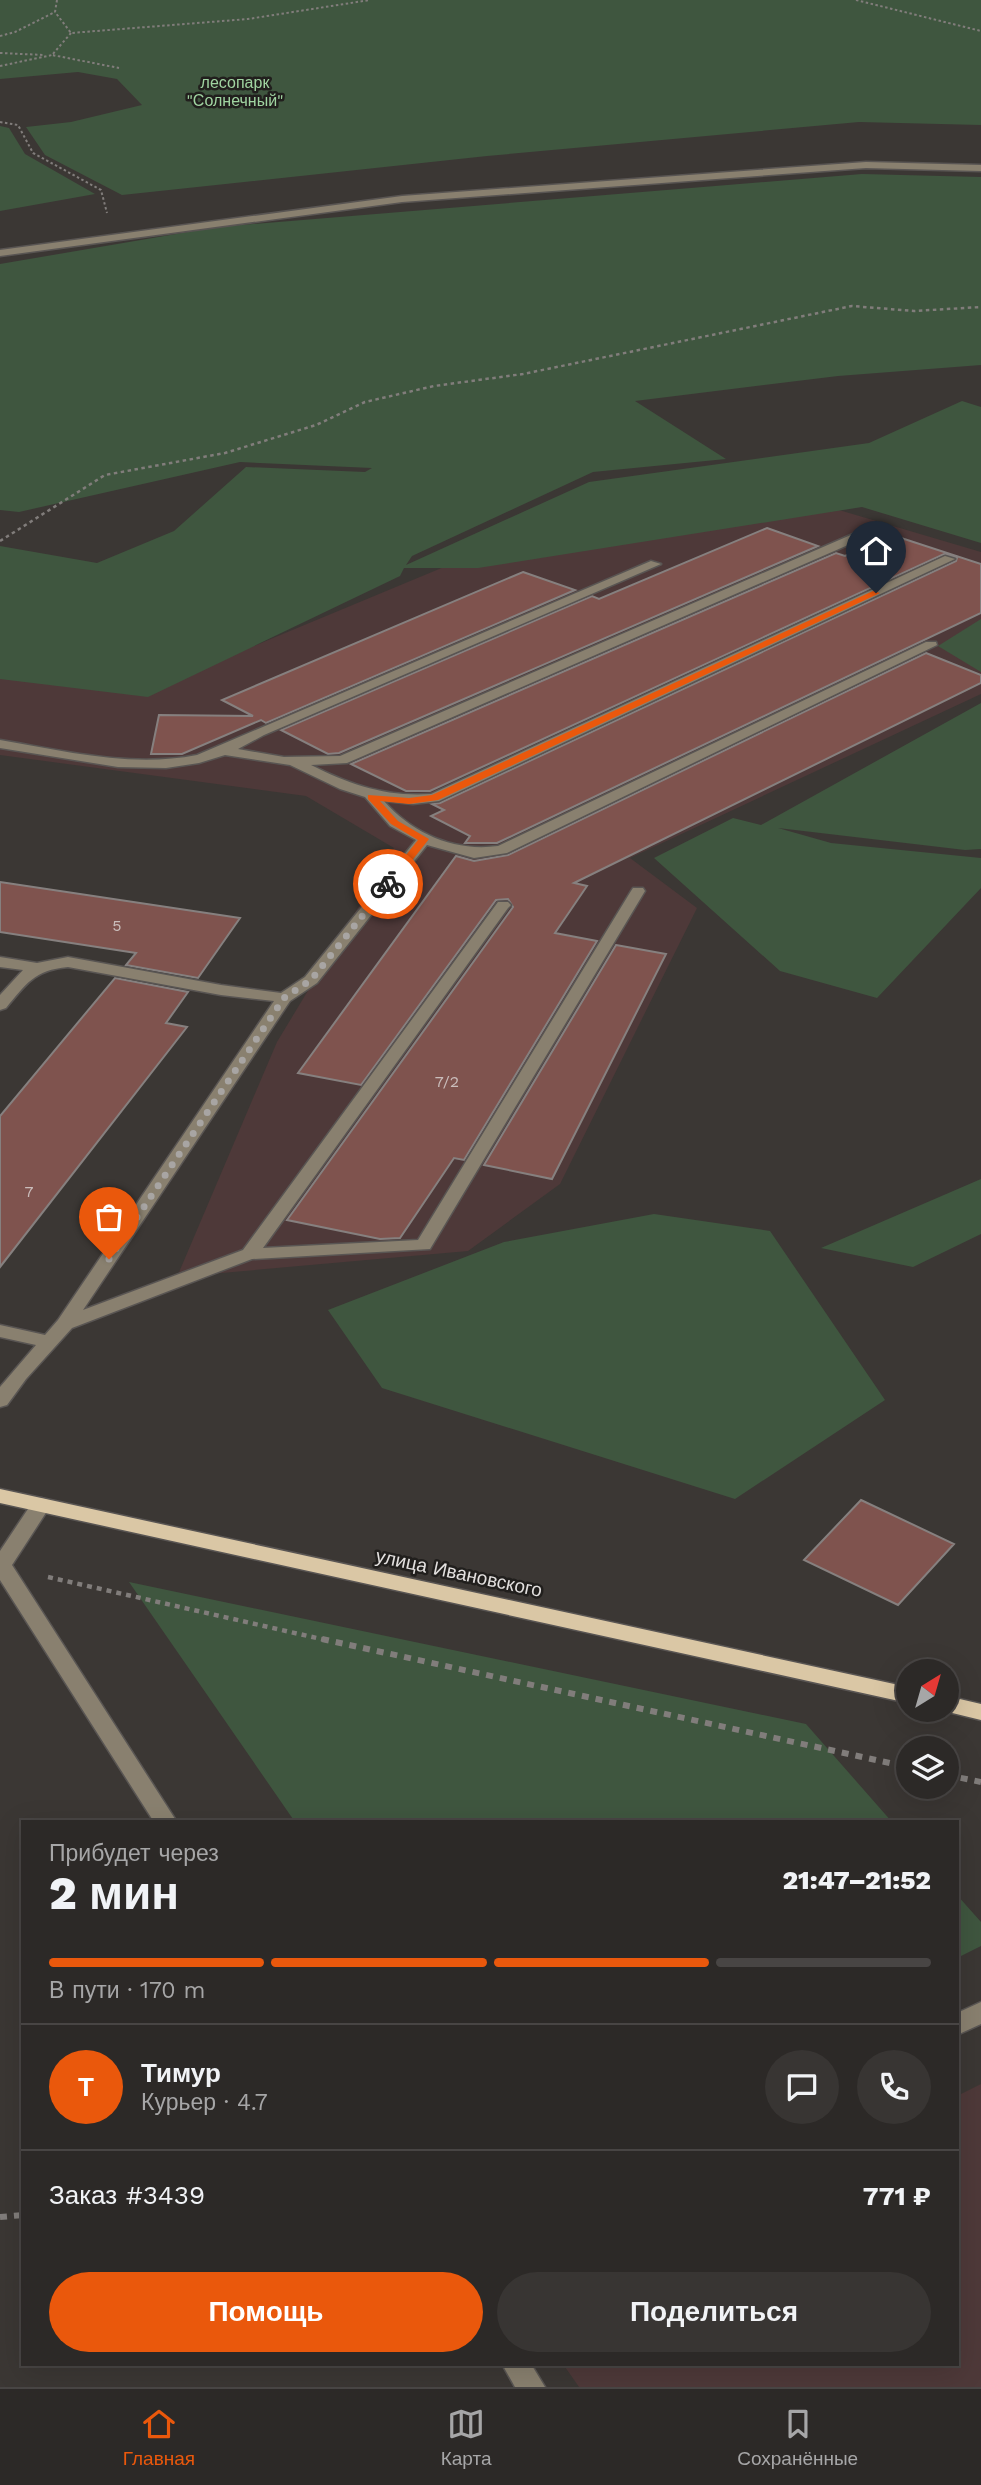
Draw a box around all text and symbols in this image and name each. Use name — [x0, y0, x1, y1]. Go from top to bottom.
park label: лесопарк "Солнечный" — [186, 73, 284, 110]
pin — [846, 521, 906, 593]
icon: home — [857, 532, 895, 570]
courier — [353, 849, 423, 919]
icon: bike — [369, 865, 407, 903]
house number: 5 — [112, 916, 122, 935]
house number: 7/2 — [435, 1072, 459, 1091]
house number: 7 — [25, 1182, 34, 1201]
pin — [79, 1187, 139, 1259]
icon: bag — [90, 1198, 128, 1236]
street label: улица Ивановского — [374, 1544, 544, 1602]
north arrow — [896, 1659, 959, 1722]
map controls — [896, 1659, 959, 1799]
button: layers — [896, 1736, 959, 1799]
text: Прибудет через — [49, 1840, 219, 1867]
text: 21:47–21:52 — [782, 1865, 931, 1895]
text: 2 мин — [49, 1866, 179, 1920]
text: В пути · 170 m — [49, 1977, 205, 2004]
button: chat — [765, 2050, 839, 2124]
button: phone — [857, 2050, 931, 2124]
text: Тимур — [141, 2058, 221, 2088]
text: Т — [78, 2072, 94, 2102]
text: Курьер · 4.7 — [141, 2089, 268, 2116]
text: Заказ #3439 — [49, 2180, 205, 2210]
text: 771 ₽ — [863, 2181, 931, 2211]
button: Помощь — [49, 2272, 483, 2352]
button: Поделиться — [497, 2272, 931, 2352]
tab: Главная — [123, 2405, 195, 2470]
tab: Карта — [441, 2405, 492, 2470]
tab: Сохранённые — [737, 2405, 858, 2470]

